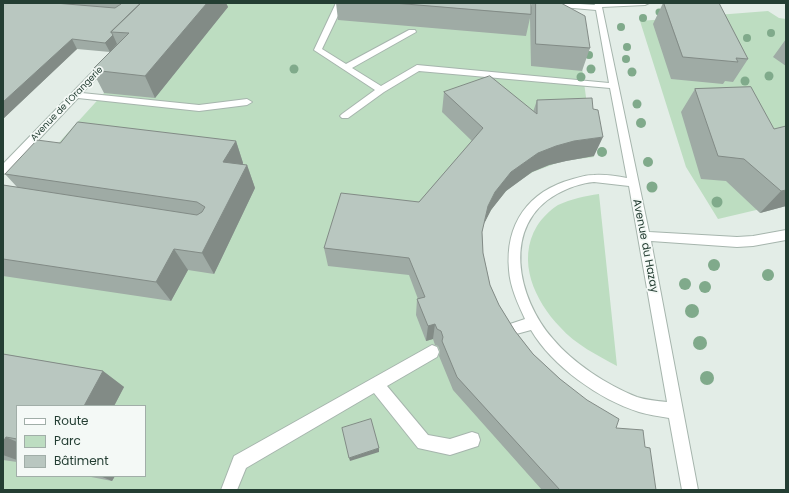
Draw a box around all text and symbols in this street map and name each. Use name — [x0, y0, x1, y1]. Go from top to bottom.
street label: Avenue de l'Orangerie — [29, 65, 105, 143]
street label: Avenue du Hazay — [629, 198, 661, 294]
legend — [16, 405, 146, 477]
text: Route — [54, 412, 88, 429]
text: Parc — [54, 432, 81, 449]
text: Bâtiment — [54, 452, 109, 469]

